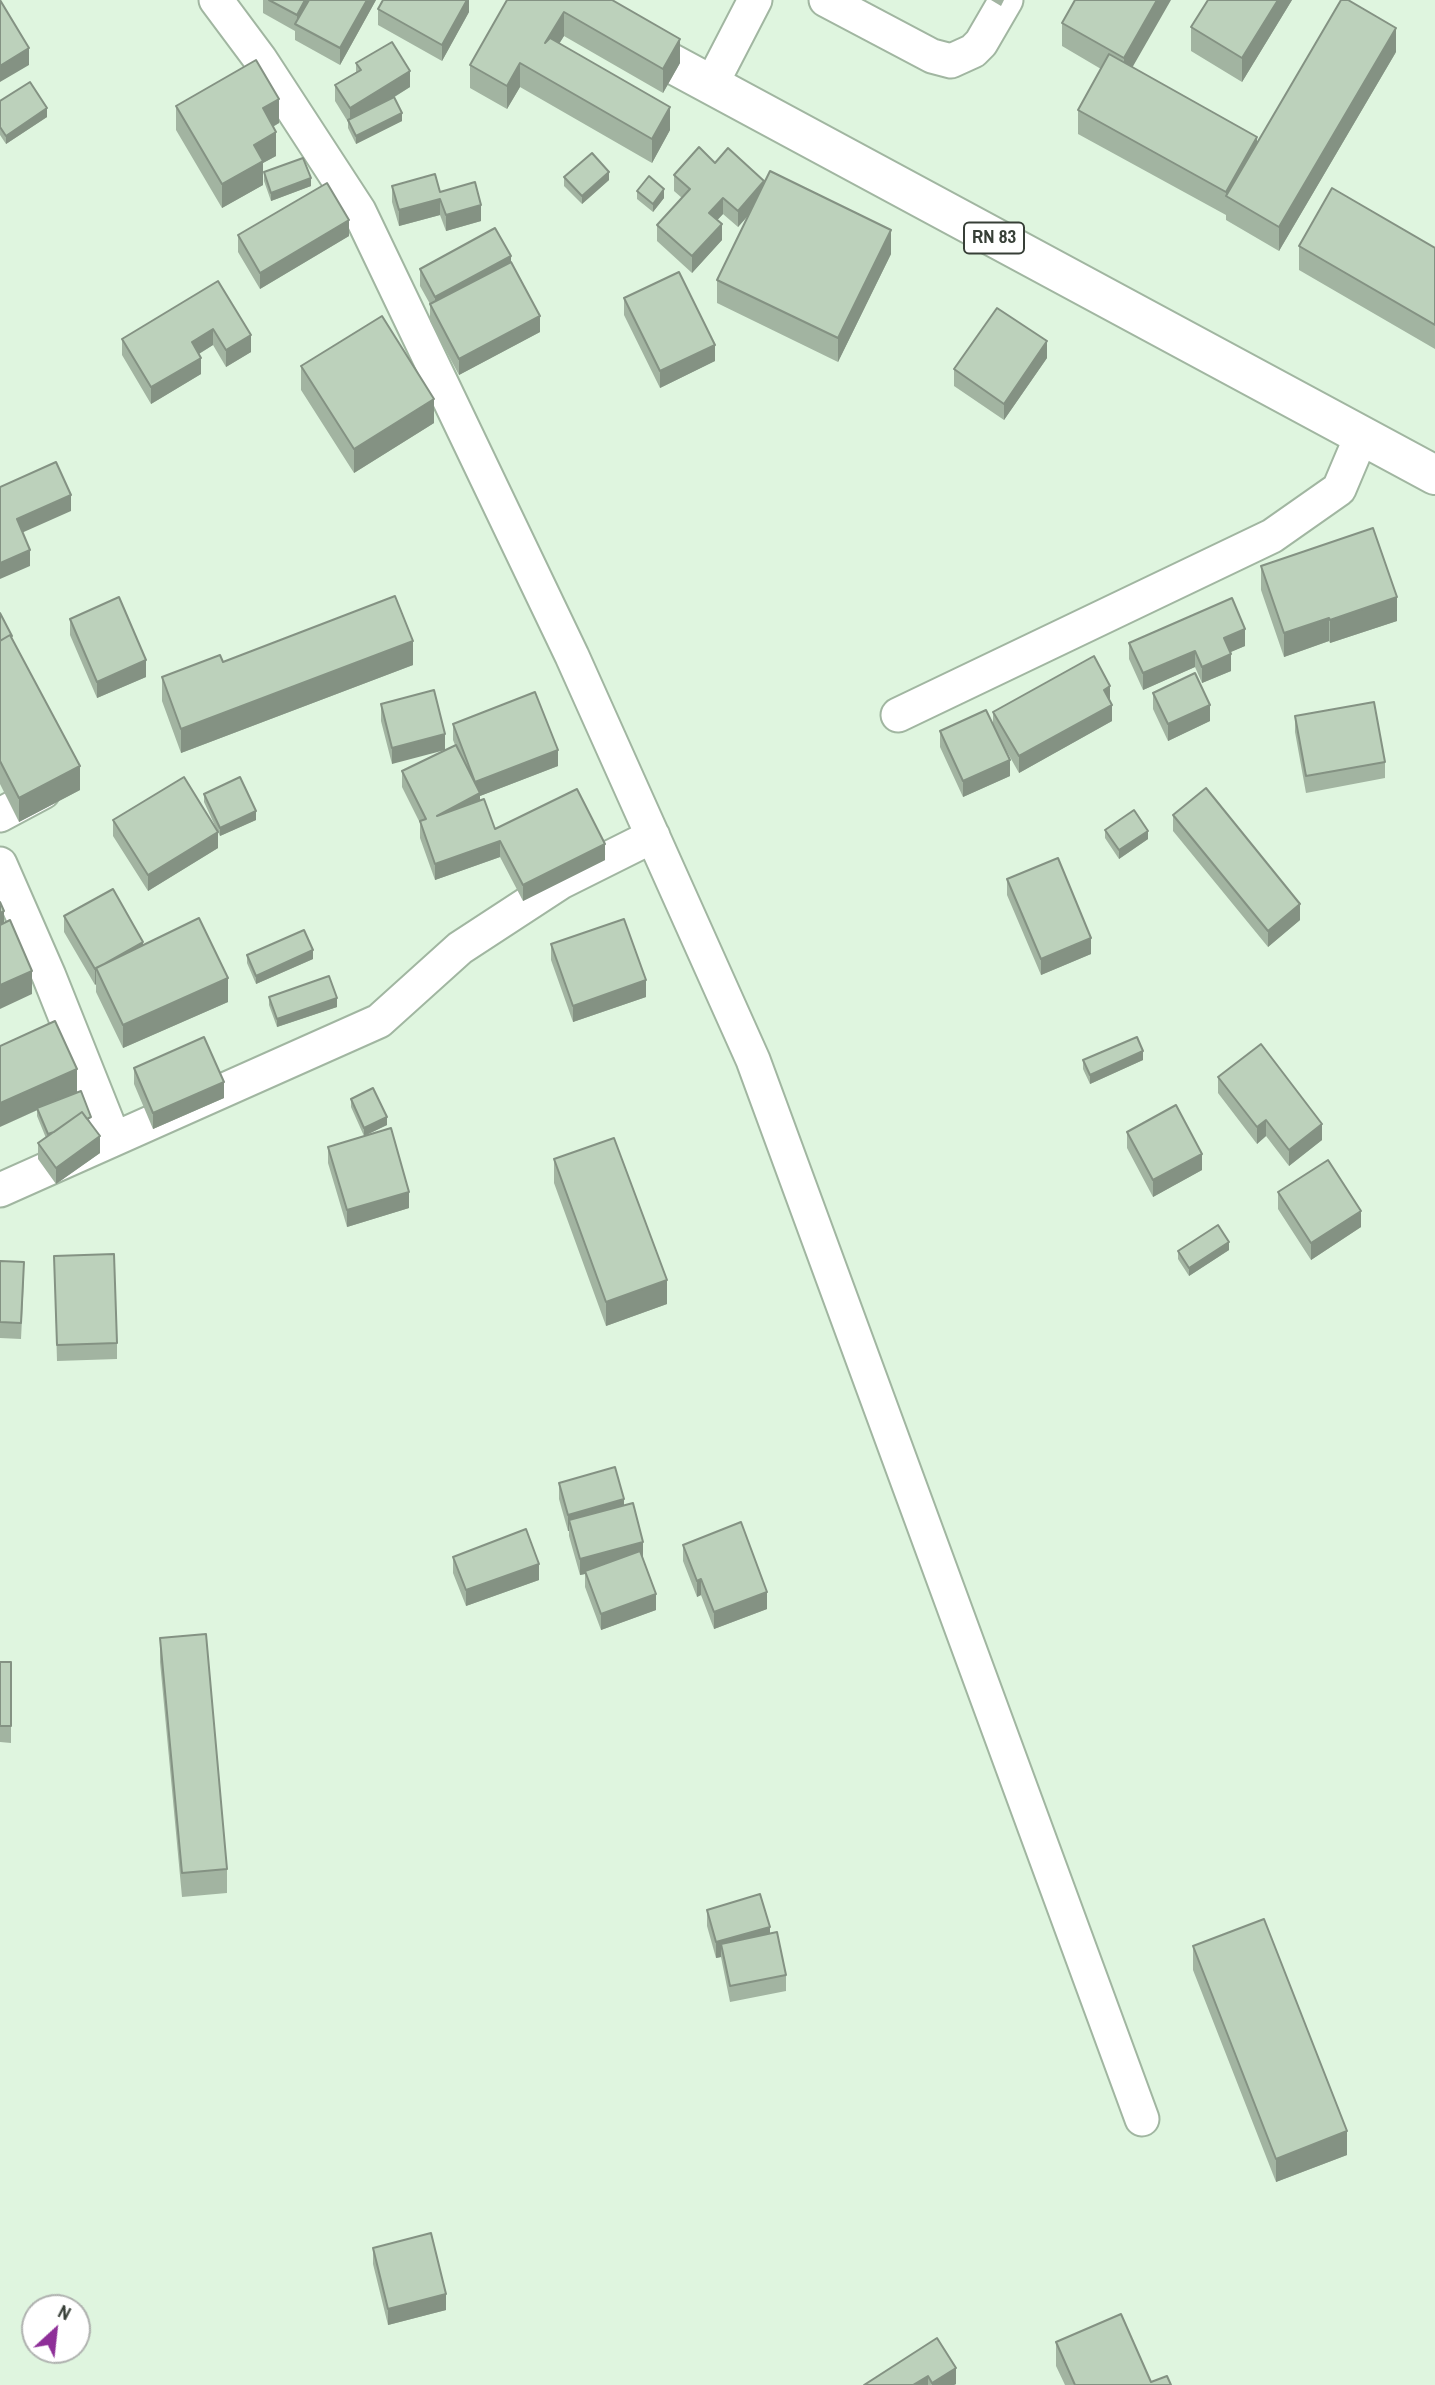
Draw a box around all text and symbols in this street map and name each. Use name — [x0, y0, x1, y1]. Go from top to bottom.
road number: RN 83 — [964, 222, 1024, 254]
north arrow — [21, 2294, 91, 2364]
text: N — [54, 2298, 76, 2326]

